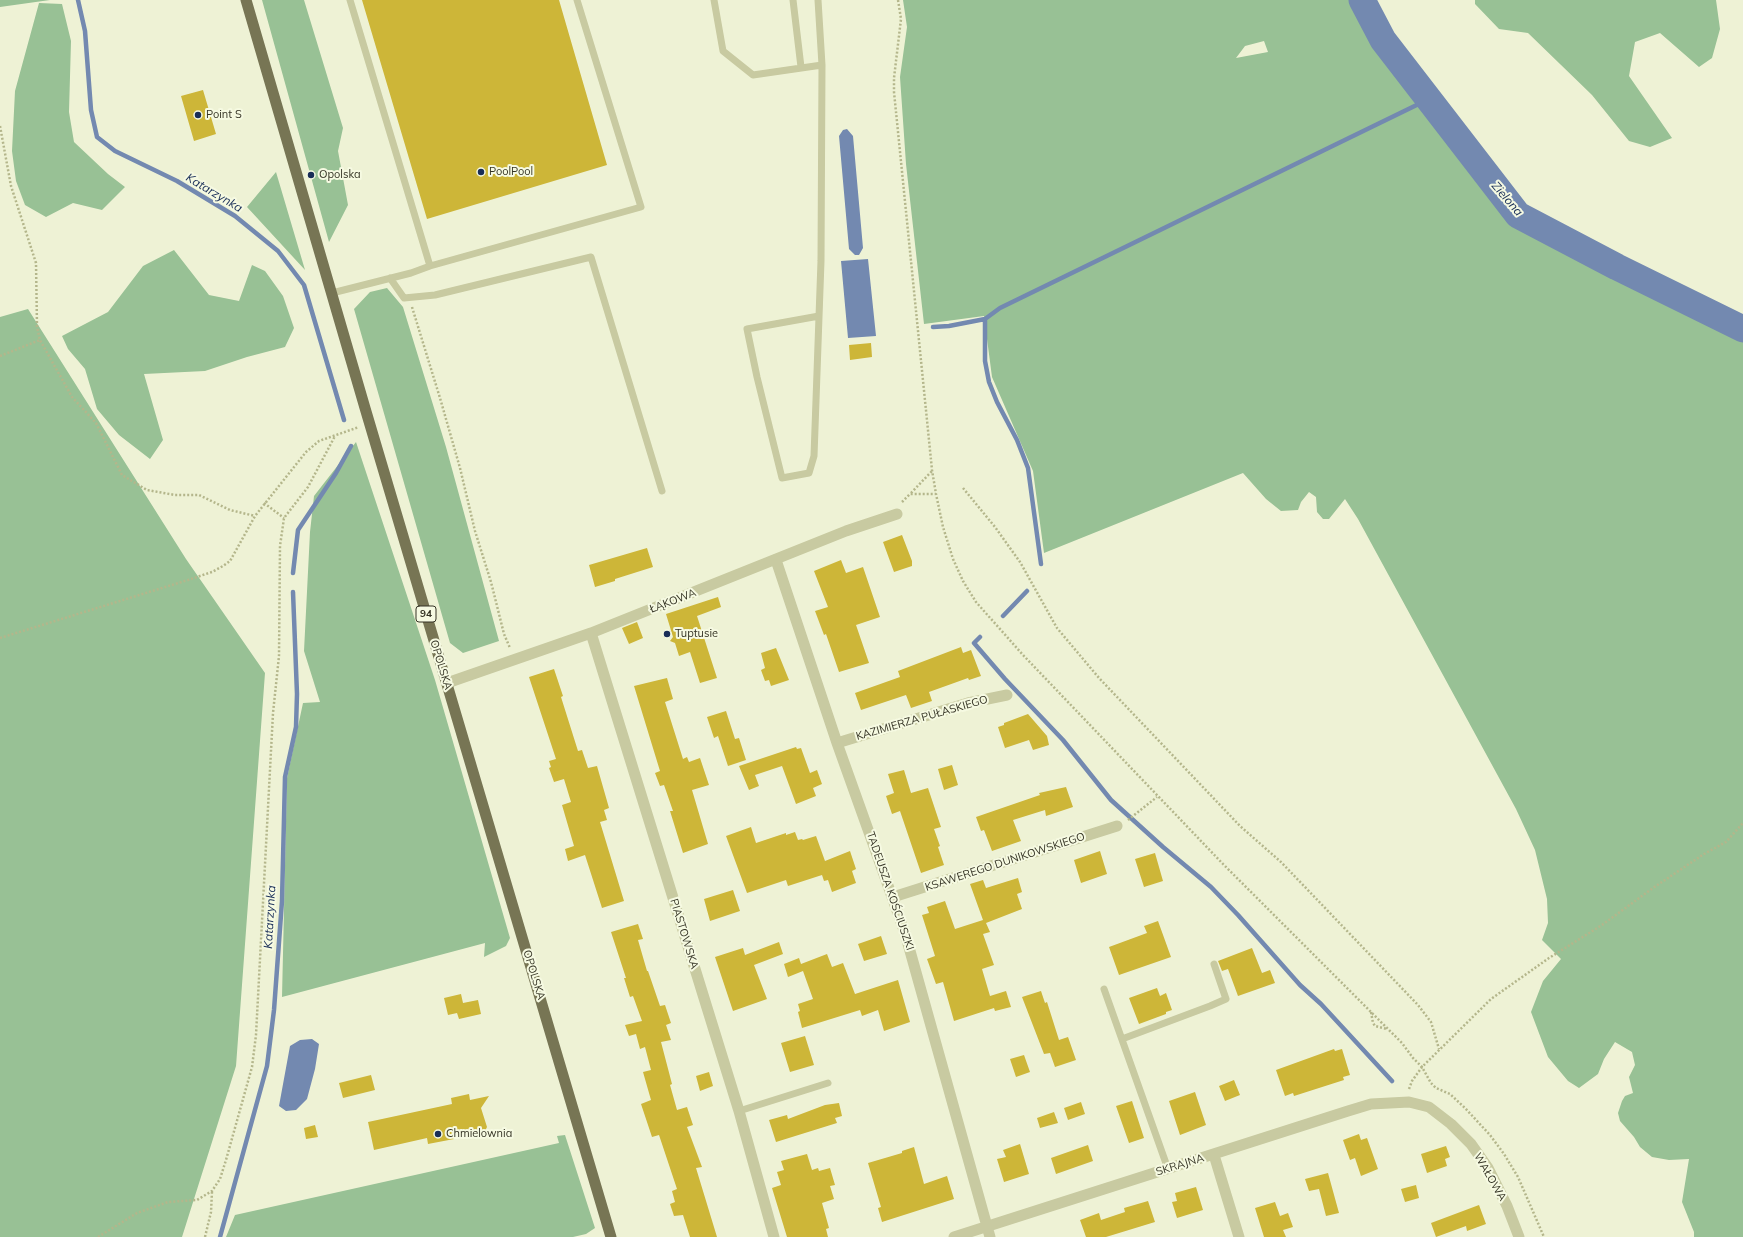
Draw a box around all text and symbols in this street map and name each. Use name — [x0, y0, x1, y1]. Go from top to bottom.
place label: Point S — [206, 108, 242, 122]
marker: Point S — [193, 110, 203, 120]
place label: PoolPool — [489, 165, 533, 179]
marker: PoolPool — [476, 167, 486, 177]
place label: Opolska — [319, 168, 361, 182]
water label: Katarzynka — [183, 170, 245, 216]
marker: Opolska — [306, 170, 316, 180]
water label: Zielona — [1488, 179, 1526, 219]
street label: ŁĄKOWA — [648, 586, 698, 616]
road number: 94 — [416, 606, 436, 622]
place label: Tuptusie — [675, 627, 718, 641]
marker: Tuptusie — [662, 629, 672, 639]
street label: OPOLSKA — [427, 638, 455, 692]
street label: KAZIMIERZA PUŁASKIEGO — [855, 693, 989, 743]
street label: TADEUSZA KOŚCIUSZKI — [864, 830, 916, 952]
street label: KSAWEREGO DUNIKOWSKIEGO — [923, 830, 1087, 894]
water label: Katarzynka — [261, 885, 279, 949]
street label: PIASTOWSKA — [667, 897, 701, 971]
street label: OPOLSKA — [520, 948, 548, 1002]
place label: Chmielownia — [446, 1127, 512, 1141]
marker: Chmielownia — [433, 1129, 443, 1139]
street label: SKRAJNA — [1154, 1151, 1206, 1179]
street label: WAŁOWA — [1471, 1151, 1509, 1203]

